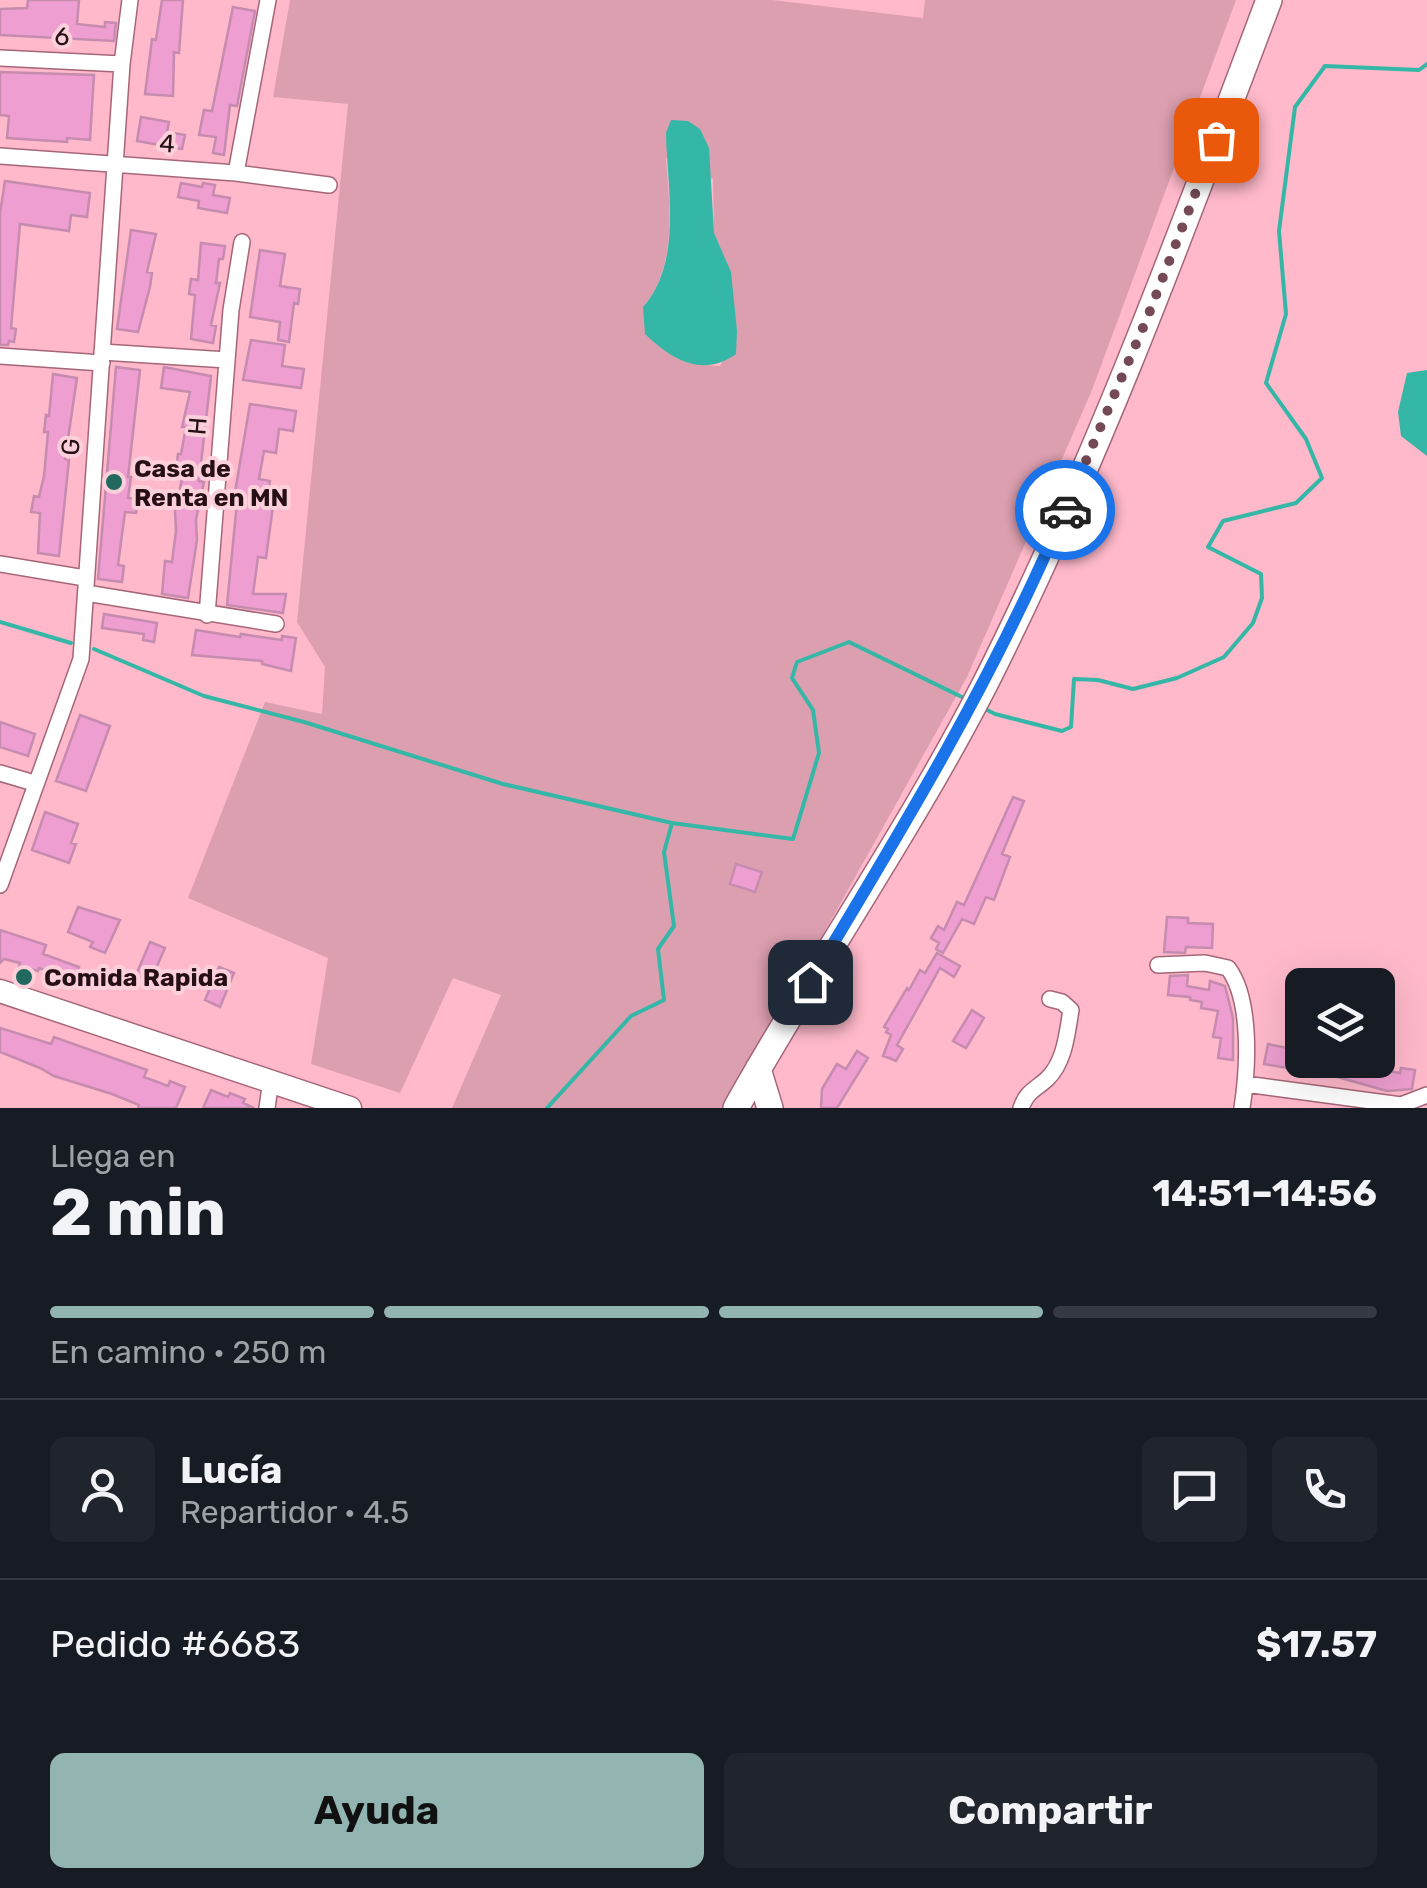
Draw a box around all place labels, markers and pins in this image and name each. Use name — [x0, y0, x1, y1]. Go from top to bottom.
pin — [1174, 98, 1259, 183]
place label: Casa de Renta en MN — [134, 454, 289, 512]
marker: Casa de Renta en MN — [103, 471, 125, 493]
pin — [768, 940, 853, 1025]
place label: Comida Rapida — [44, 963, 228, 992]
marker: Comida Rapida — [13, 966, 35, 988]

